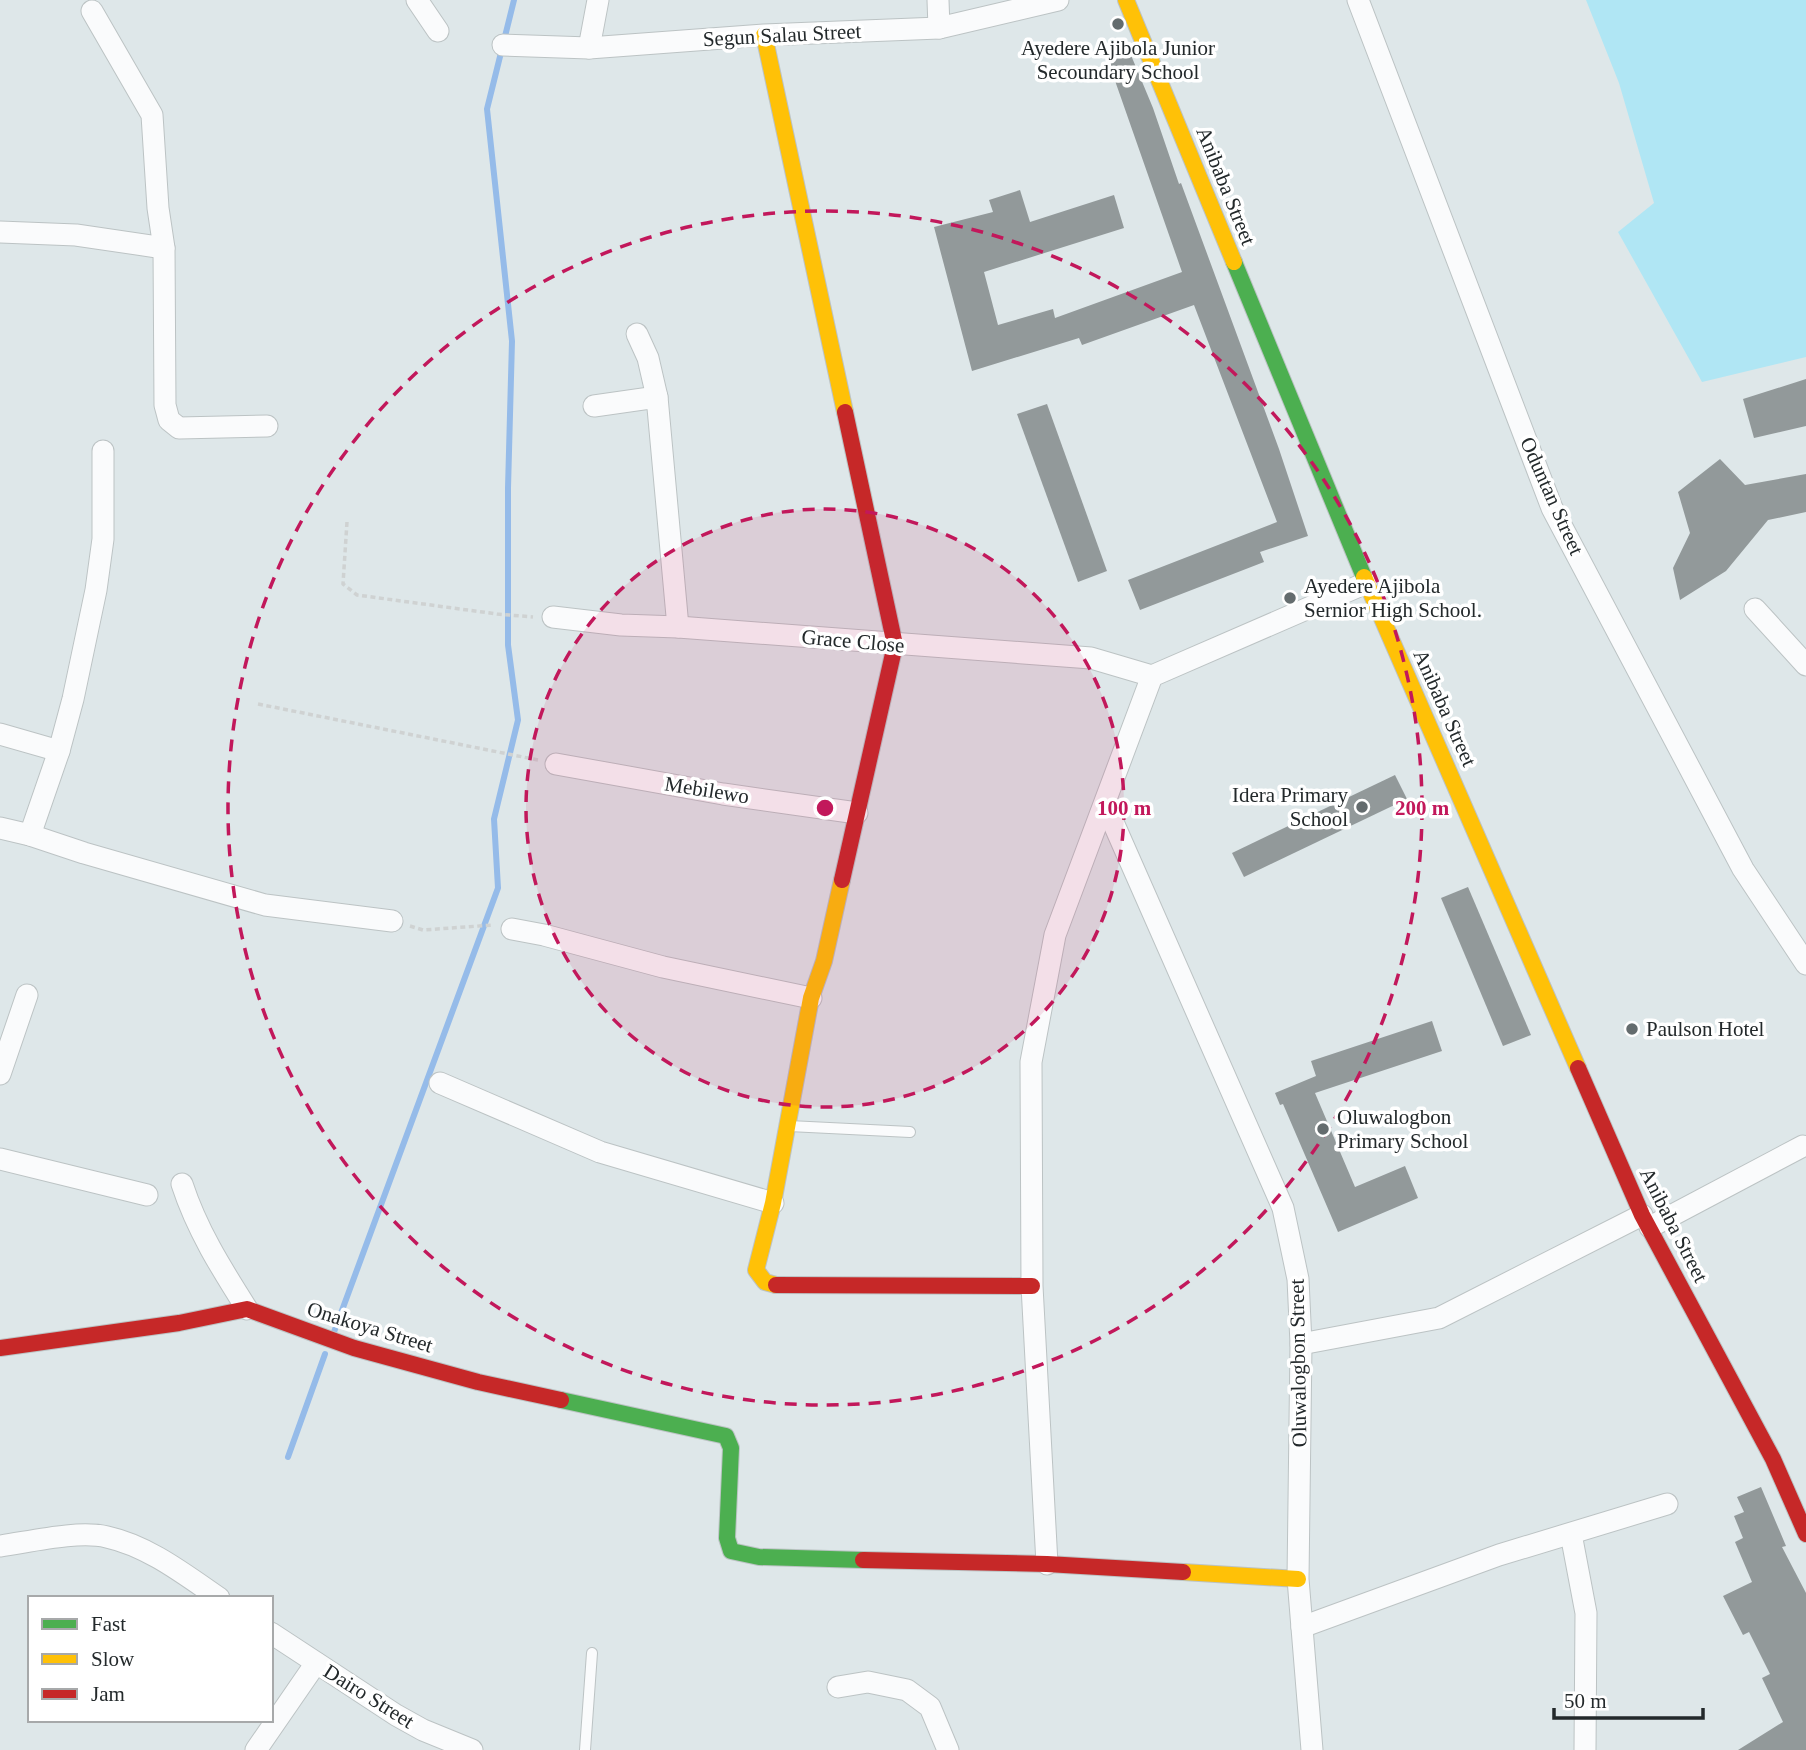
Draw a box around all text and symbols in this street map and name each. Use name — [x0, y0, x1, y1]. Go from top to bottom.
marker: Ayedere Ajibola Junior Secoundary School — [1110, 16, 1126, 32]
street label: Segun Salau Street — [702, 19, 862, 51]
place label: Ayedere Ajibola Junior Secoundary School — [1021, 36, 1215, 84]
street label: Anibaba Street — [1191, 123, 1261, 249]
street label: Oduntan Street — [1515, 433, 1589, 559]
place label: Ayedere Ajibola Sernior High School. — [1304, 574, 1482, 622]
marker: Ayedere Ajibola Sernior High School. — [1282, 590, 1298, 606]
street label: Grace Close — [801, 625, 905, 657]
street label: Anibaba Street — [1409, 646, 1482, 770]
street label: Mebilewo — [663, 771, 751, 809]
place label: Idera Primary School — [1232, 783, 1348, 831]
centre of rings — [813, 796, 837, 820]
text: 100 m — [1097, 796, 1152, 820]
text: 200 m — [1395, 796, 1450, 820]
marker: Idera Primary School — [1354, 799, 1370, 815]
place label: Paulson Hotel — [1646, 1017, 1765, 1041]
marker: Paulson Hotel — [1624, 1021, 1640, 1037]
place label: Oluwalogbon Primary School — [1337, 1105, 1468, 1153]
marker: Oluwalogbon Primary School — [1315, 1121, 1331, 1137]
street label: Anibaba Street — [1635, 1164, 1713, 1286]
street label: Oluwalogbon Street — [1285, 1278, 1311, 1447]
street label: Onakoya Street — [304, 1297, 436, 1358]
legend — [28, 1596, 273, 1722]
text: Fast — [91, 1612, 126, 1636]
text: Slow — [91, 1647, 135, 1671]
street label: Dairo Street — [319, 1659, 419, 1733]
scale bar — [1554, 1676, 1703, 1720]
text: Jam — [91, 1682, 125, 1706]
text: 50 m — [1564, 1689, 1607, 1713]

